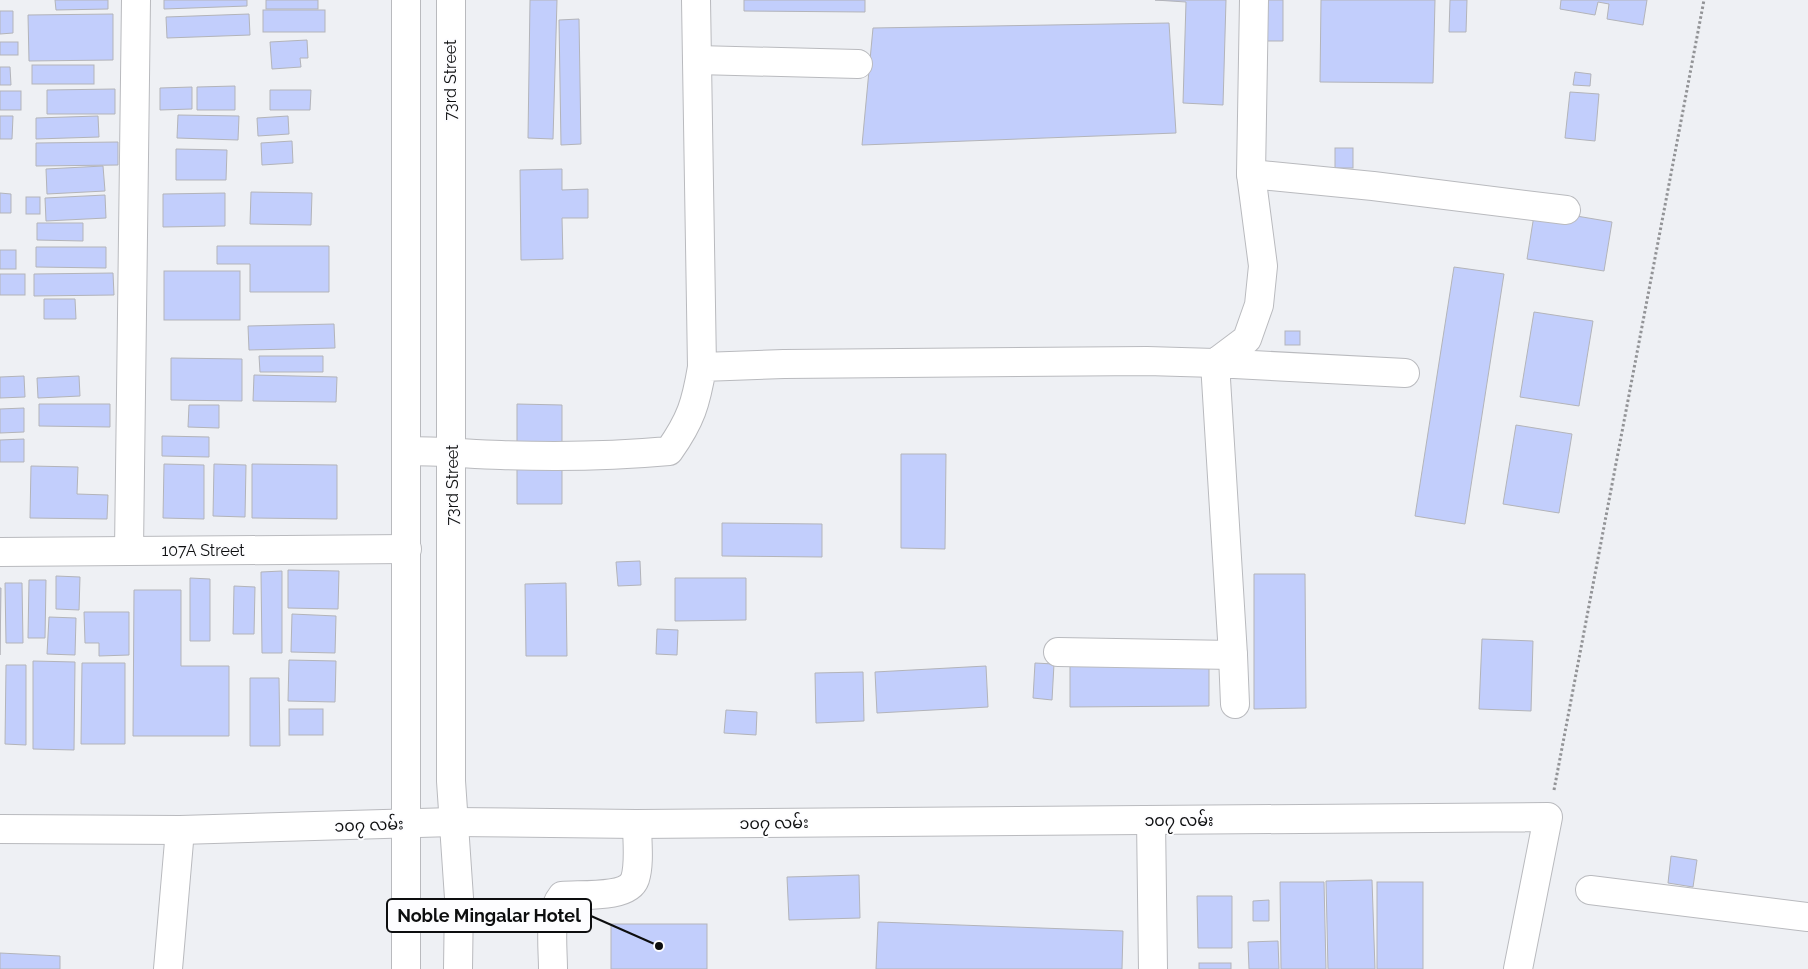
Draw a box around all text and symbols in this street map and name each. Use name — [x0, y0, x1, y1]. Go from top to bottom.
street label: 73rd Street — [441, 39, 460, 120]
street label: 73rd Street — [443, 444, 462, 525]
street label: 107A Street — [161, 541, 245, 560]
street label: ၁၀၇ လမ်း — [1144, 809, 1214, 834]
street label: ၁၀၇ လမ်း — [739, 811, 809, 837]
street label: ၁၀၇ လမ်း — [334, 812, 404, 840]
callout: Noble Mingalar Hotel — [387, 899, 591, 932]
text: Noble Mingalar Hotel — [397, 905, 581, 926]

